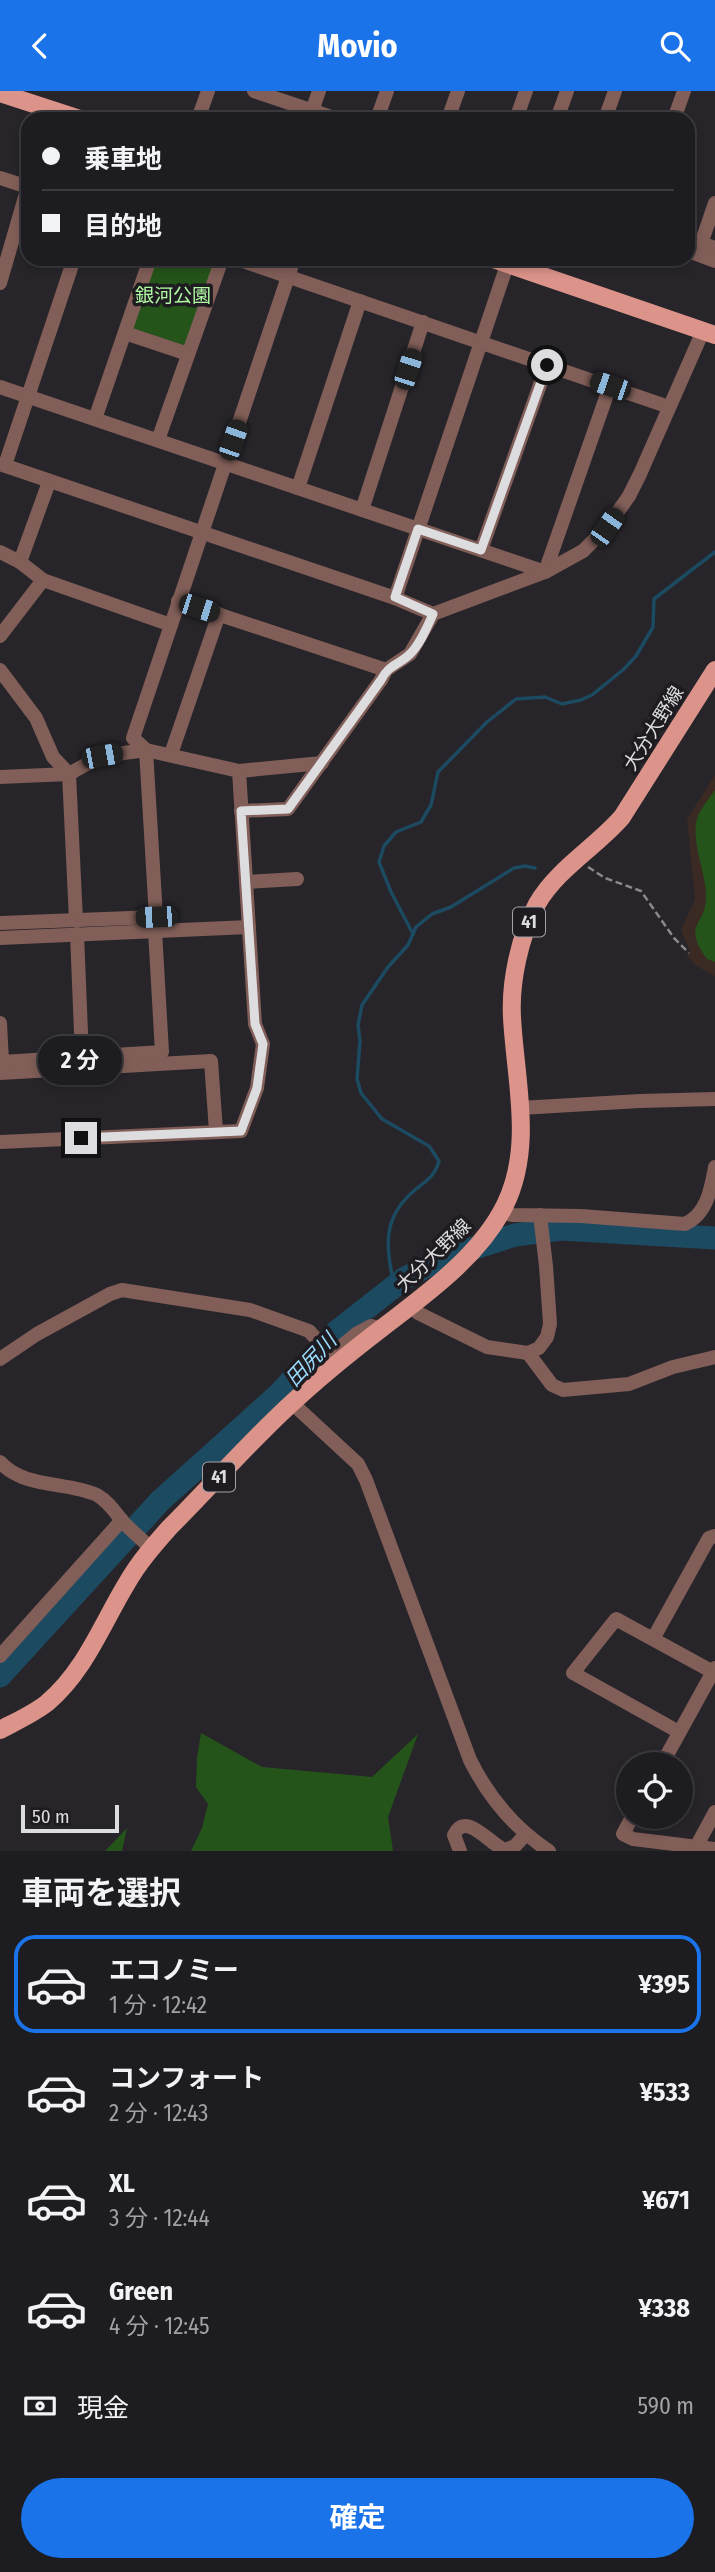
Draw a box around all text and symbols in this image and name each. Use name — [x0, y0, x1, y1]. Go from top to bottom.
icon: back — [21, 27, 59, 65]
text: Movio — [317, 27, 398, 65]
icon: search — [656, 27, 694, 65]
text: 乗車地 — [84, 144, 162, 175]
text: 目的地 — [84, 211, 162, 242]
park label: 銀河公園 — [135, 284, 211, 307]
car — [392, 346, 425, 392]
route start — [531, 349, 563, 381]
car — [587, 369, 634, 403]
car — [217, 417, 250, 463]
car — [587, 504, 628, 550]
car — [176, 592, 223, 624]
street label: 大分大野線 — [618, 682, 688, 775]
car — [80, 742, 125, 770]
car — [135, 906, 178, 928]
road number: 41 — [513, 907, 545, 937]
callout: 2 分 — [39, 1037, 123, 1086]
text: 2 分 — [61, 1046, 99, 1074]
route end — [65, 1122, 97, 1154]
street label: 大分大野線 — [391, 1214, 476, 1297]
water label: 田尻川 — [280, 1327, 343, 1392]
road number: 41 — [203, 1463, 235, 1491]
map controls — [616, 1752, 693, 1829]
button: locate — [616, 1752, 693, 1829]
scale bar — [21, 1802, 119, 1834]
text: 50 m — [32, 1805, 70, 1828]
text: 車両を選択 — [21, 1874, 181, 1912]
icon: car — [25, 1953, 88, 2016]
text: エコノミー — [109, 1955, 239, 1986]
text: ¥395 — [639, 1969, 690, 2000]
text: 1 分 · 12:42 — [109, 1991, 207, 2019]
icon: car — [25, 2061, 88, 2124]
text: コンフォート — [109, 2063, 264, 2094]
text: ¥533 — [640, 2077, 690, 2108]
text: 2 分 · 12:43 — [109, 2099, 208, 2127]
text: XL — [109, 2168, 135, 2199]
icon: car — [25, 2169, 88, 2232]
text: ¥671 — [642, 2185, 690, 2216]
text: 3 分 · 12:44 — [109, 2204, 210, 2232]
text: Green — [109, 2276, 173, 2307]
icon: car — [25, 2277, 88, 2340]
text: ¥338 — [638, 2293, 690, 2324]
text: 4 分 · 12:45 — [109, 2312, 210, 2340]
icon: cash — [21, 2387, 59, 2425]
text: 590 m — [638, 2392, 694, 2420]
text: 現金 — [77, 2393, 129, 2424]
button: 確定 — [21, 2478, 694, 2558]

